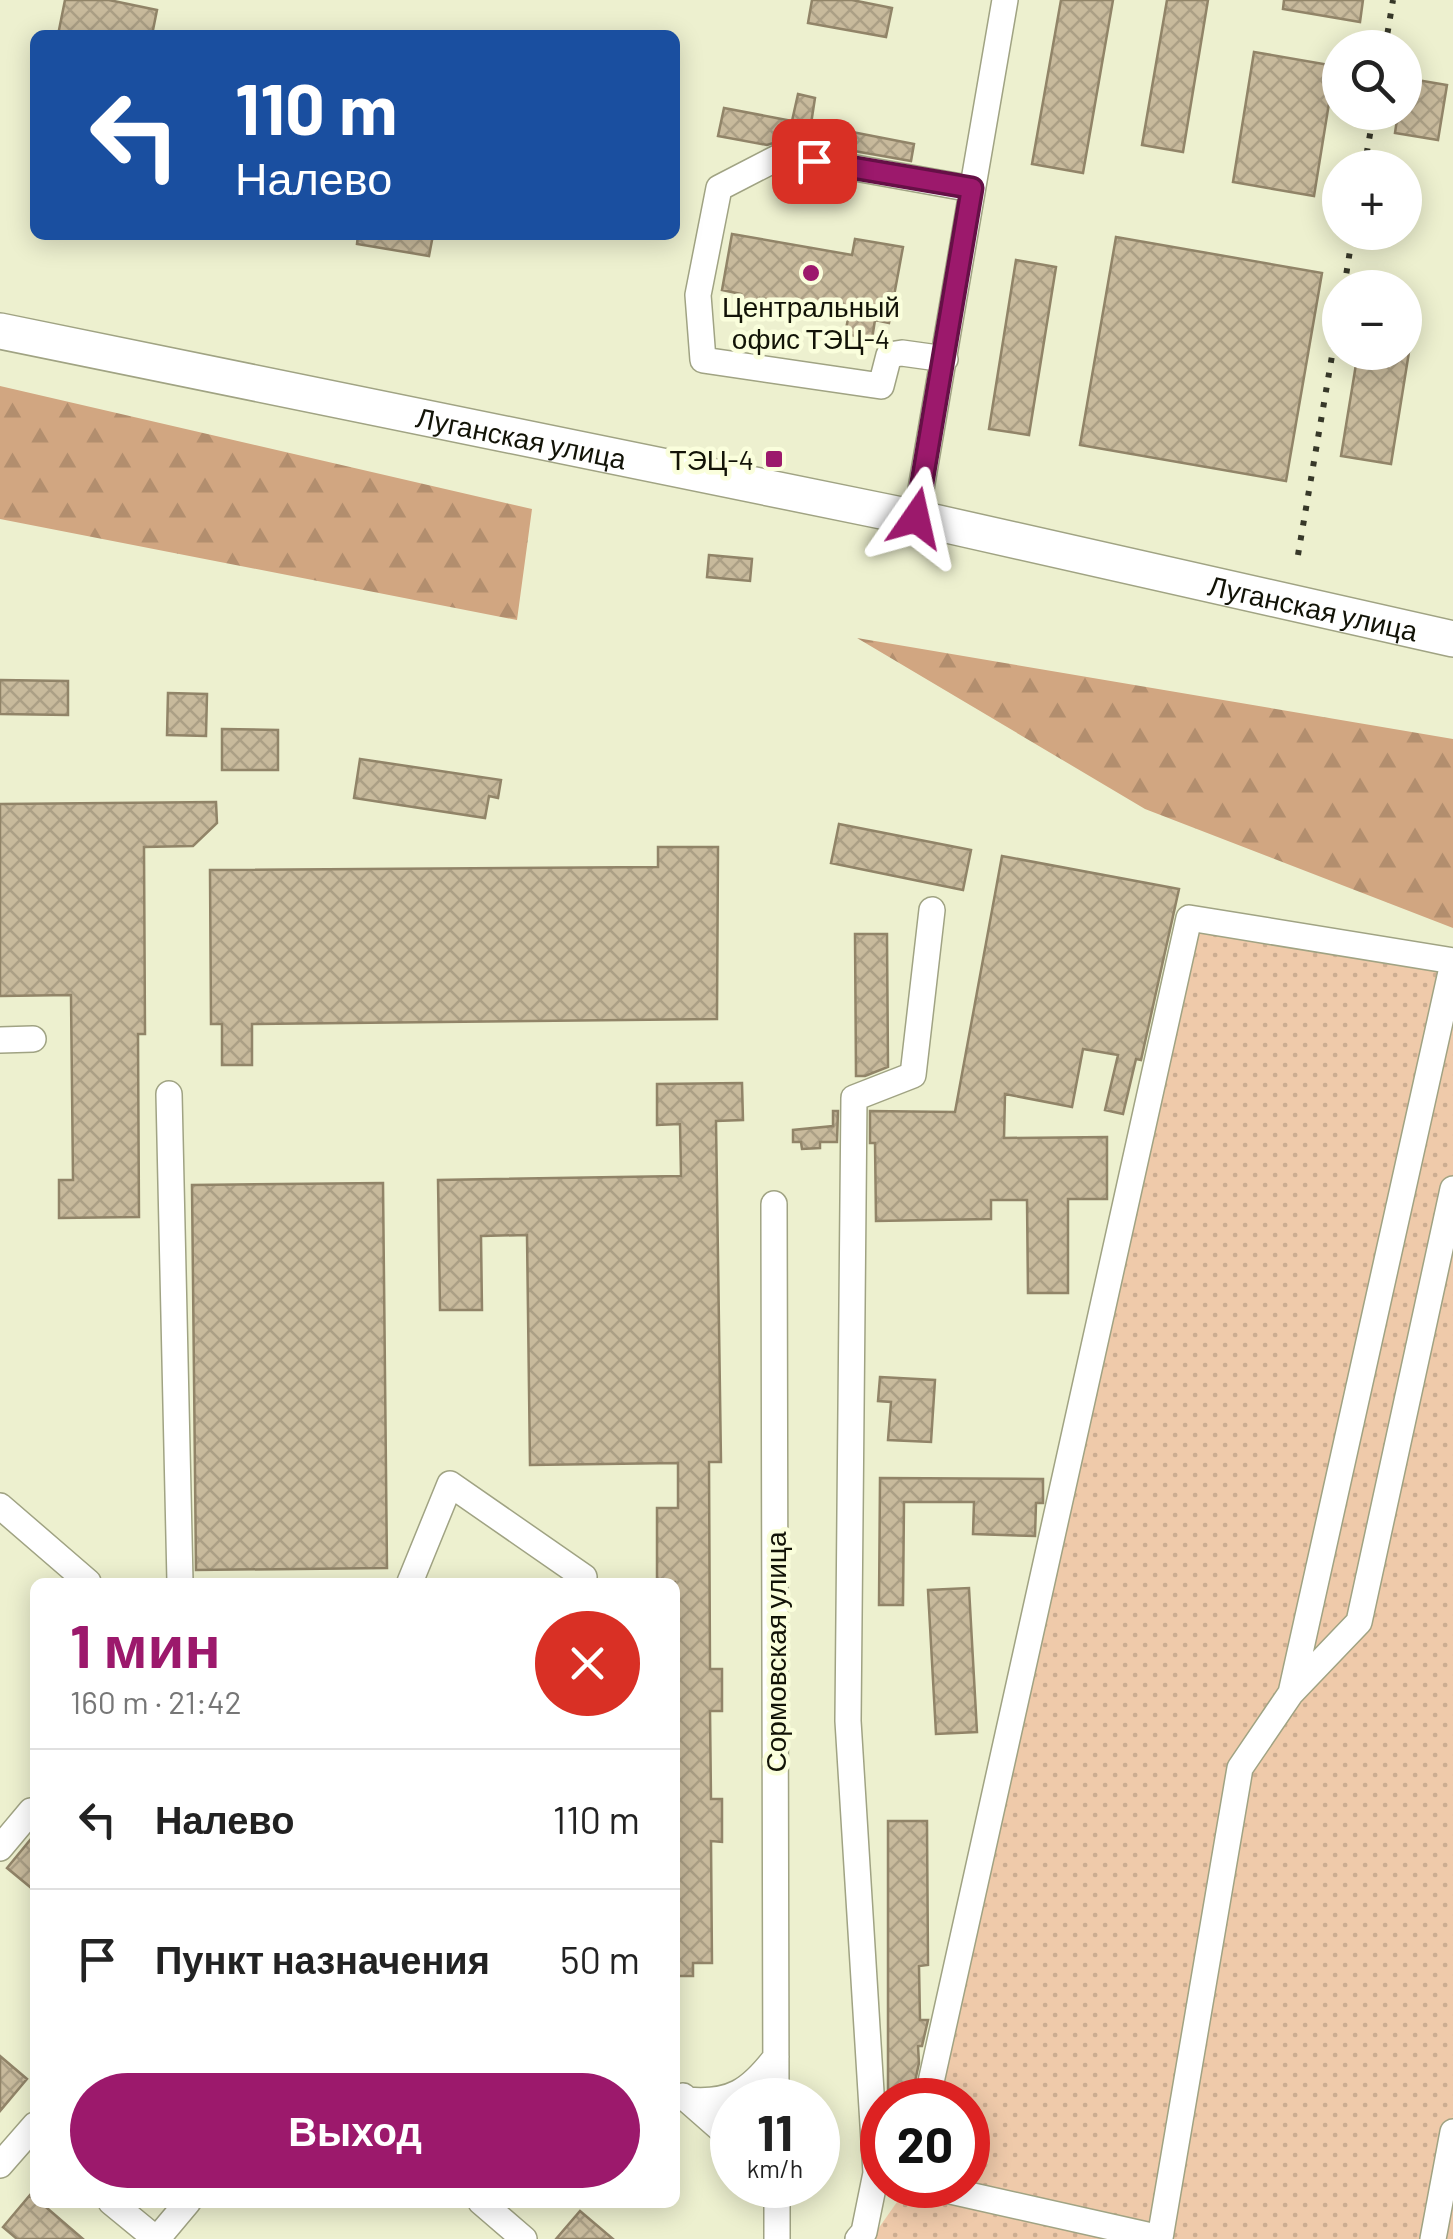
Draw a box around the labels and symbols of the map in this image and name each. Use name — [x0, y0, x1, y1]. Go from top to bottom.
pin — [772, 119, 857, 204]
marker: Центральный офис ТЭЦ-4 — [800, 262, 822, 284]
place label: Центральный офис ТЭЦ-4 — [722, 289, 900, 355]
street label: Луганская улица — [413, 399, 630, 476]
place label: ТЭЦ-4 — [670, 442, 754, 476]
marker: ТЭЦ-4 — [763, 448, 785, 470]
position arrow — [864, 466, 968, 570]
street label: Луганская улица — [1205, 567, 1421, 648]
street label: Сормовская улица — [758, 1531, 792, 1772]
speed limit sign: 20 — [860, 2078, 990, 2208]

